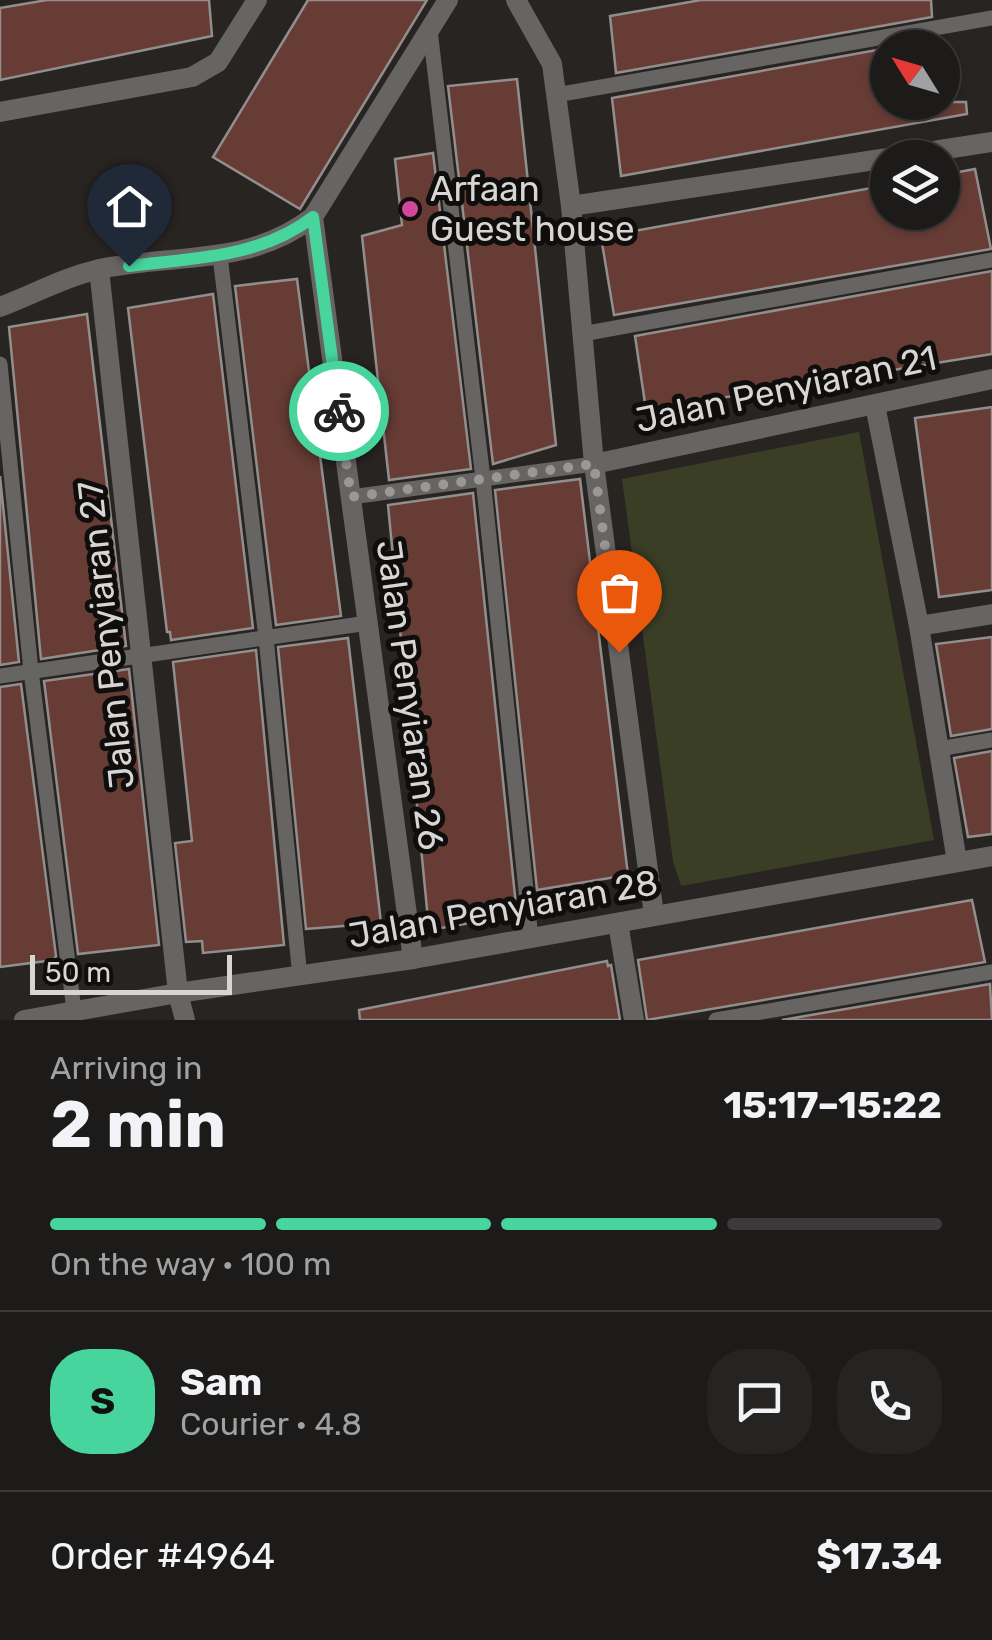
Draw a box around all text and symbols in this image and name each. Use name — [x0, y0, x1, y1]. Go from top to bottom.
north arrow — [870, 30, 960, 120]
map controls — [870, 30, 960, 230]
button: layers — [870, 140, 960, 230]
pin — [87, 164, 172, 267]
place label: Arfaan Guest house — [430, 168, 635, 250]
icon: home — [102, 179, 157, 234]
marker: Arfaan Guest house — [399, 198, 421, 220]
street label: Jalan Penyiaran 21 — [632, 337, 940, 441]
courier — [289, 361, 389, 461]
icon: bike — [312, 384, 367, 439]
street label: Jalan Penyiaran 27 — [69, 479, 143, 791]
street label: Jalan Penyiaran 26 — [367, 537, 453, 853]
pin — [577, 550, 662, 653]
icon: bag — [592, 565, 647, 620]
street label: Jalan Penyiaran 28 — [345, 861, 661, 957]
scale bar — [30, 950, 232, 994]
text: 50 m — [45, 956, 111, 989]
text: Arriving in — [50, 1049, 202, 1087]
text: 15:17–15:22 — [723, 1082, 942, 1128]
text: 2 min — [50, 1086, 226, 1163]
text: On the way · 100 m — [50, 1245, 331, 1283]
button: chat — [707, 1349, 812, 1454]
button: phone — [837, 1349, 942, 1454]
text: Sam — [180, 1359, 262, 1405]
text: S — [90, 1378, 115, 1424]
text: Courier · 4.8 — [180, 1405, 362, 1443]
text: Order #4964 — [50, 1533, 275, 1579]
text: $17.34 — [816, 1533, 942, 1579]

